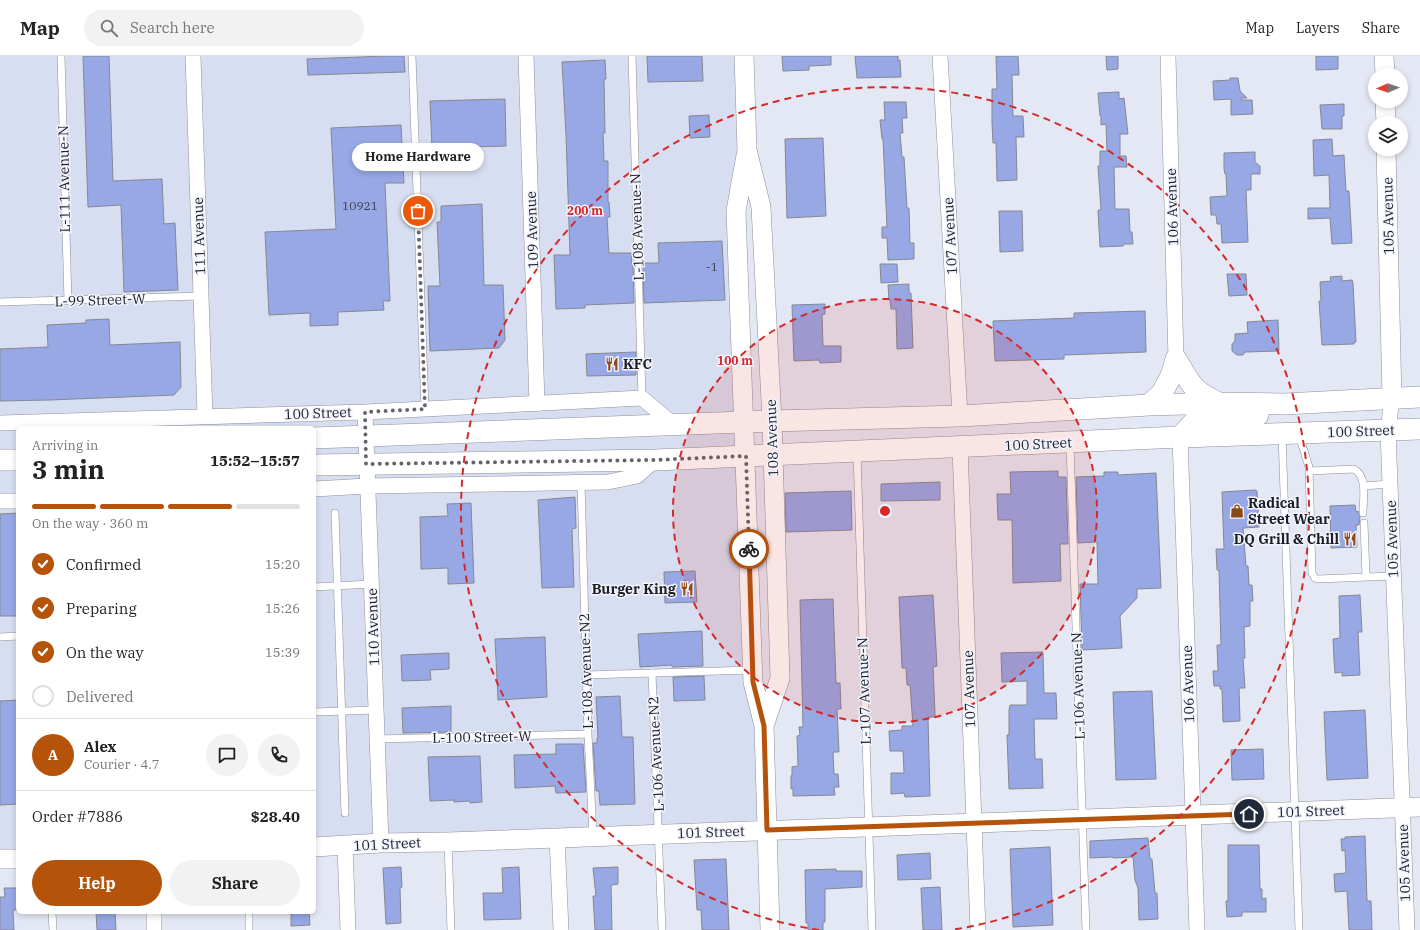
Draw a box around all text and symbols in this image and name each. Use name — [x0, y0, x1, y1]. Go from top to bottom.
search box — [84, 10, 364, 46]
text: Map — [20, 16, 60, 40]
icon: search — [98, 17, 120, 39]
text: Search here — [130, 18, 214, 37]
text: Map — [1246, 19, 1274, 37]
text: Layers — [1296, 19, 1340, 37]
text: Share — [1362, 19, 1400, 37]
north arrow — [1368, 68, 1408, 108]
map controls — [1368, 68, 1408, 156]
button: layers — [1368, 116, 1408, 156]
street label: L-111 Avenue-N — [54, 125, 74, 233]
callout: Home Hardware — [352, 143, 484, 171]
text: Home Hardware — [365, 148, 471, 165]
street label: 106 Avenue — [1162, 168, 1182, 246]
street label: L-108 Avenue-N — [626, 173, 648, 281]
street label: 105 Avenue — [1378, 177, 1398, 255]
street label: 109 Avenue — [522, 191, 542, 269]
pin — [401, 194, 435, 228]
street label: 111 Avenue — [189, 197, 209, 275]
street label: 107 Avenue — [939, 197, 961, 275]
house number: 10921 — [342, 198, 378, 213]
icon: bag — [407, 200, 429, 222]
text: 200 m — [567, 203, 603, 218]
house number: -1 — [706, 259, 718, 274]
street label: L-99 Street-W — [54, 289, 146, 311]
text: 100 m — [717, 353, 753, 368]
place label: KFC — [623, 355, 652, 373]
restaurant icon: KFC — [604, 356, 620, 372]
street label: 108 Avenue — [762, 399, 782, 477]
street label: 100 Street — [284, 403, 352, 423]
street label: 100 Street — [1327, 421, 1395, 441]
street label: 100 Street — [1004, 433, 1072, 455]
text: Arriving in — [32, 437, 98, 454]
text: 15:52–15:57 — [210, 451, 300, 470]
text: 3 min — [32, 452, 105, 486]
place label: Radical Street Wear — [1248, 494, 1330, 528]
street label: 105 Avenue — [1382, 500, 1402, 578]
shop icon: Radical Street Wear — [1229, 503, 1245, 519]
centre of rings — [878, 504, 892, 518]
text: On the way · 360 m — [32, 515, 148, 532]
courier — [729, 529, 769, 569]
place label: DQ Grill & Chill — [1234, 530, 1339, 548]
restaurant icon: DQ Grill & Chill — [1342, 531, 1358, 547]
icon: bike — [738, 538, 760, 560]
icon: check — [32, 553, 54, 575]
text: Confirmed — [66, 555, 141, 574]
text: 15:20 — [265, 556, 300, 573]
place label: Burger King — [592, 580, 677, 598]
restaurant icon: Burger King — [679, 581, 695, 597]
street label: 110 Avenue — [363, 588, 383, 666]
icon: check — [32, 597, 54, 619]
text: Preparing — [66, 599, 137, 618]
text: 15:26 — [265, 600, 300, 617]
street label: L-108 Avenue-N2 — [575, 613, 597, 729]
street label: L-106 Avenue-N — [1067, 632, 1089, 740]
street label: L-107 Avenue-N — [853, 637, 875, 745]
icon: check — [32, 641, 54, 663]
text: On the way — [66, 643, 144, 662]
text: 15:39 — [265, 644, 300, 661]
street label: 106 Avenue — [1178, 645, 1198, 723]
street label: 107 Avenue — [959, 650, 979, 728]
text: Delivered — [66, 687, 134, 706]
street label: L-106 Avenue-N2 — [644, 696, 668, 812]
street label: L-100 Street-W — [432, 727, 532, 747]
button: chat — [206, 734, 248, 776]
button: phone — [258, 734, 300, 776]
text: Alex — [84, 737, 116, 756]
text: A — [48, 745, 58, 764]
text: Courier · 4.7 — [84, 756, 160, 773]
pin — [1232, 797, 1266, 831]
street label: 101 Street — [1277, 801, 1345, 821]
icon: home — [1238, 803, 1260, 825]
text: Order #7886 — [32, 807, 123, 826]
text: $28.40 — [251, 807, 300, 826]
street label: 101 Street — [677, 822, 745, 842]
street label: 105 Avenue — [1394, 824, 1414, 902]
street label: 101 Street — [353, 833, 421, 855]
button: Help — [32, 860, 162, 906]
button: Share — [170, 860, 300, 906]

